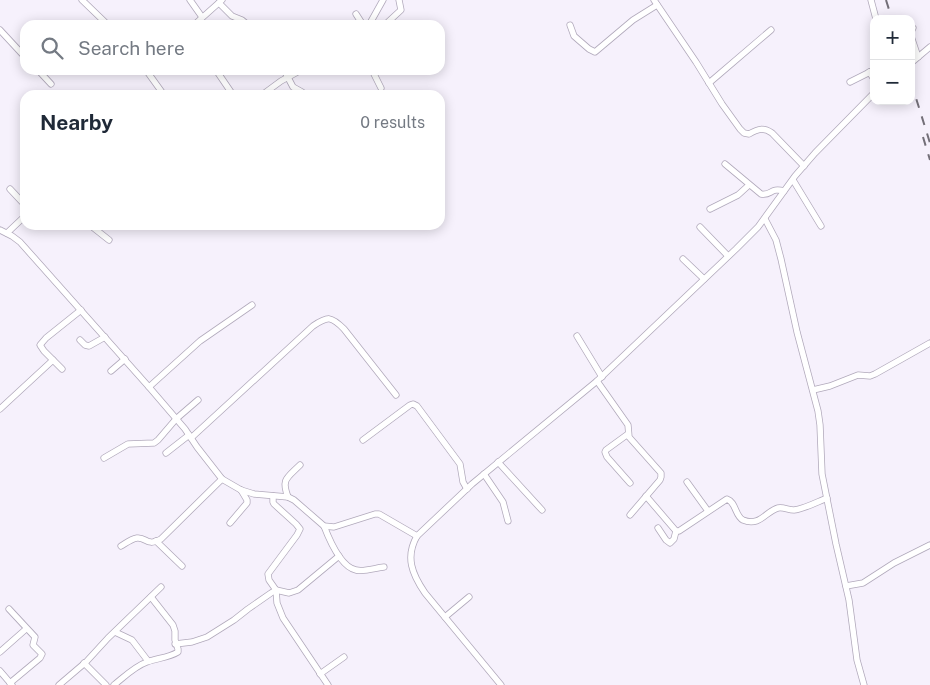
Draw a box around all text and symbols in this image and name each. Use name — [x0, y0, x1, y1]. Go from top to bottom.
map controls — [870, 15, 915, 105]
button: + — [870, 15, 915, 60]
search box — [20, 20, 445, 75]
icon: search — [38, 34, 66, 62]
text: Search here — [78, 37, 185, 59]
button: − — [870, 60, 915, 105]
text: Nearby — [40, 110, 113, 135]
text: 0 results — [360, 113, 425, 132]

